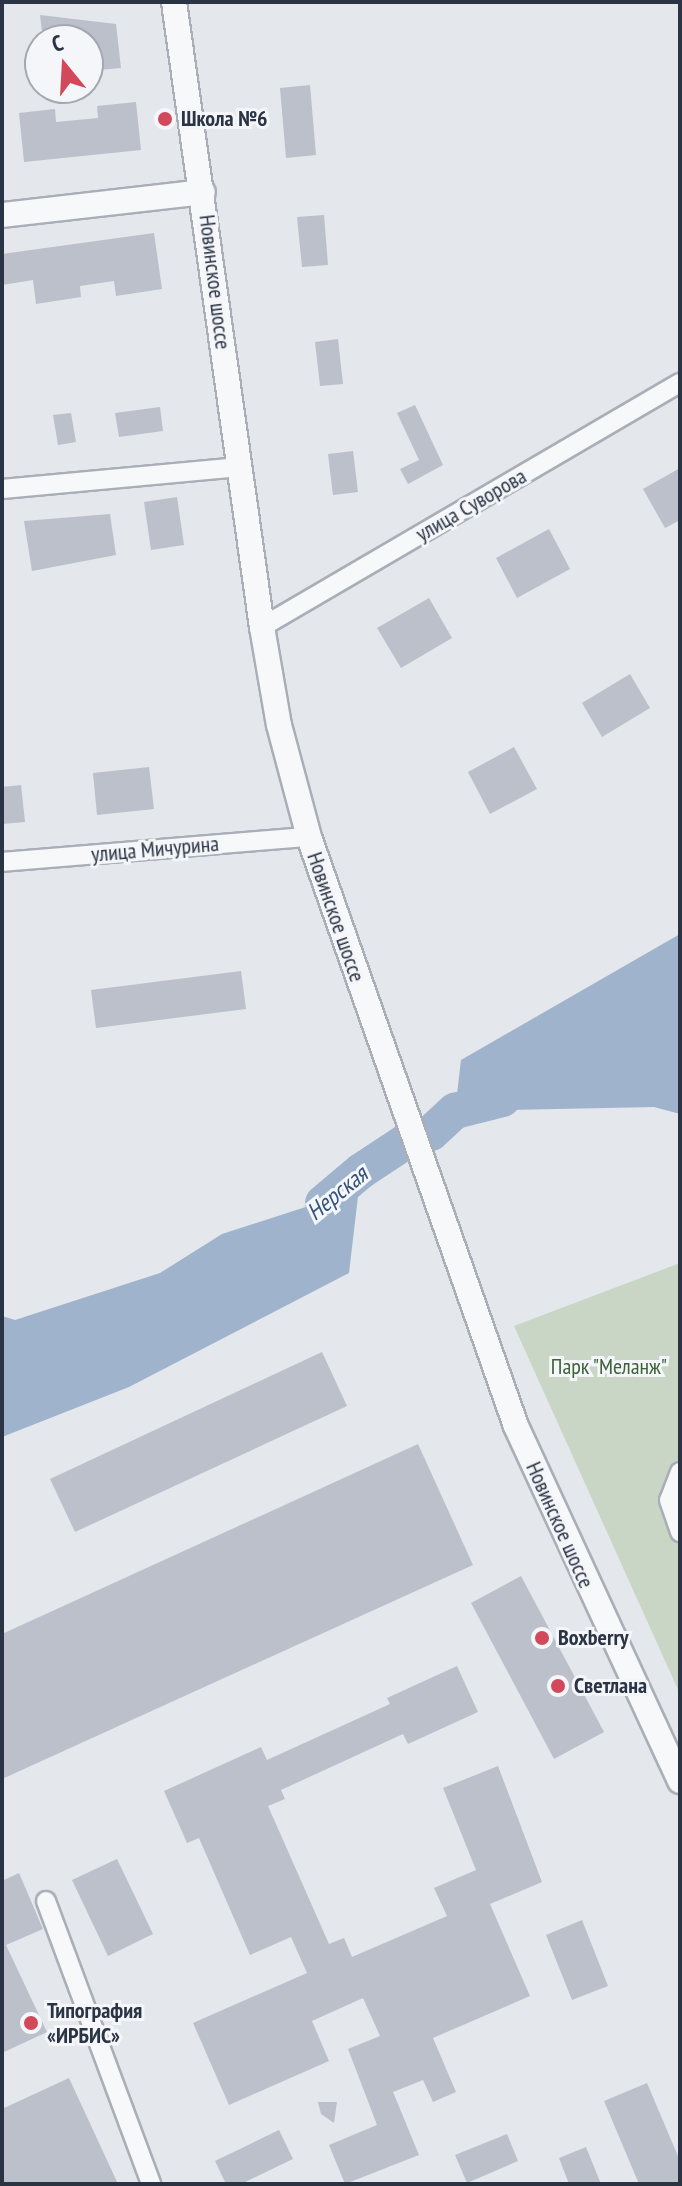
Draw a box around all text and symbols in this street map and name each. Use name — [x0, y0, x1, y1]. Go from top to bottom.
north arrow — [24, 24, 104, 104]
text: С — [48, 28, 66, 58]
place label: Школа №6 — [181, 106, 268, 132]
marker: Школа №6 — [156, 110, 174, 128]
street label: Новинское шоссе — [194, 213, 236, 351]
street label: улица Суворова — [411, 463, 531, 547]
street label: улица Мичурина — [90, 830, 220, 868]
street label: Новинское шоссе — [301, 849, 371, 985]
water label: Нерская — [301, 1160, 373, 1226]
park label: Парк "Меланж" — [550, 1354, 668, 1380]
street label: Новинское шоссе — [520, 1458, 600, 1592]
place label: Boxberry — [558, 1625, 629, 1651]
marker: Boxberry — [533, 1629, 551, 1647]
place label: Светлана — [574, 1673, 647, 1699]
marker: Светлана — [549, 1677, 567, 1695]
place label: Типография «ИРБИС» — [47, 1997, 142, 2048]
marker: Типография «ИРБИС» — [22, 2014, 40, 2032]

